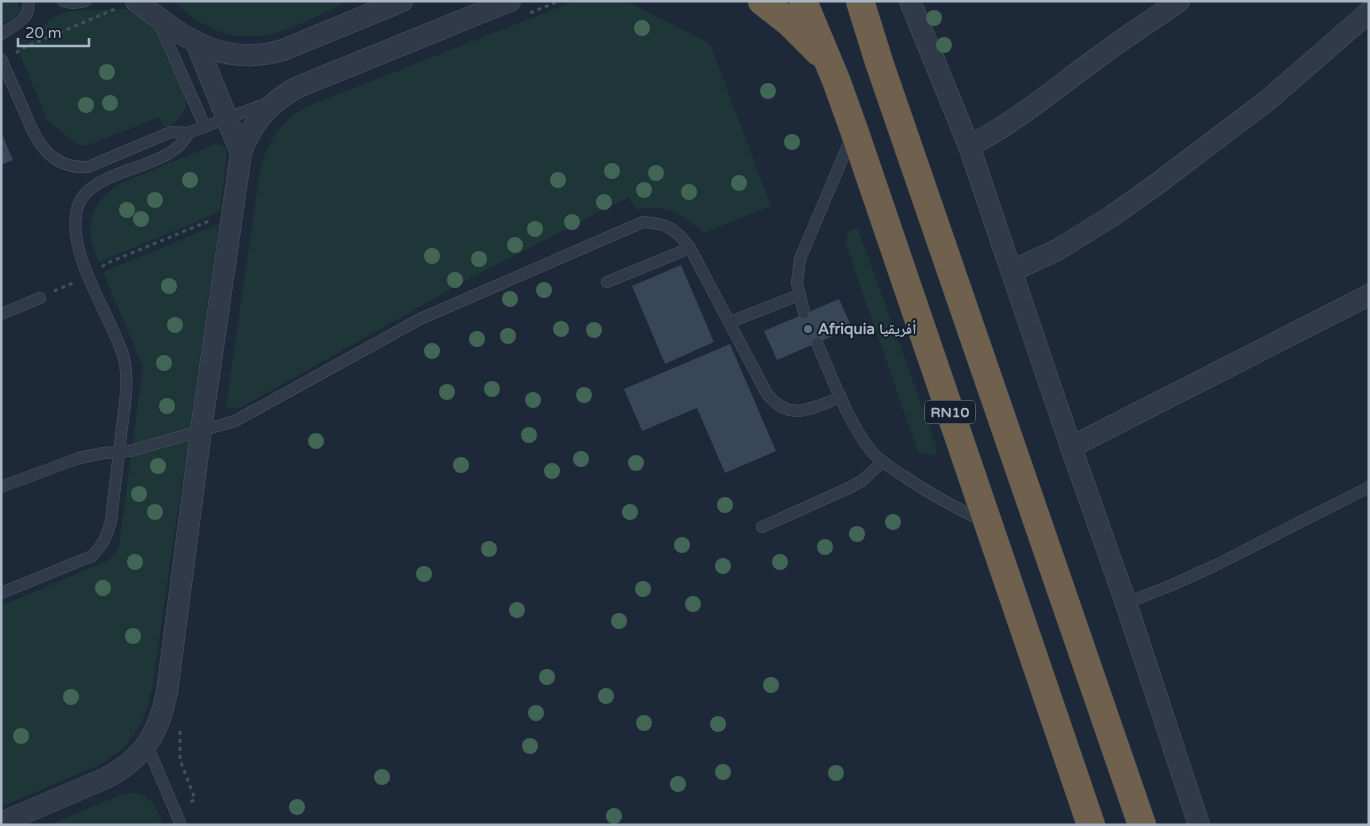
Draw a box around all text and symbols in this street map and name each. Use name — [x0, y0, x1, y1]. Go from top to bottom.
scale bar — [18, 15, 89, 47]
text: 20 m — [25, 24, 62, 42]
place label: Afriquia أفريقيا — [818, 320, 916, 339]
marker: Afriquia أفريقيا — [802, 323, 814, 335]
road number: RN10 — [925, 401, 975, 424]

